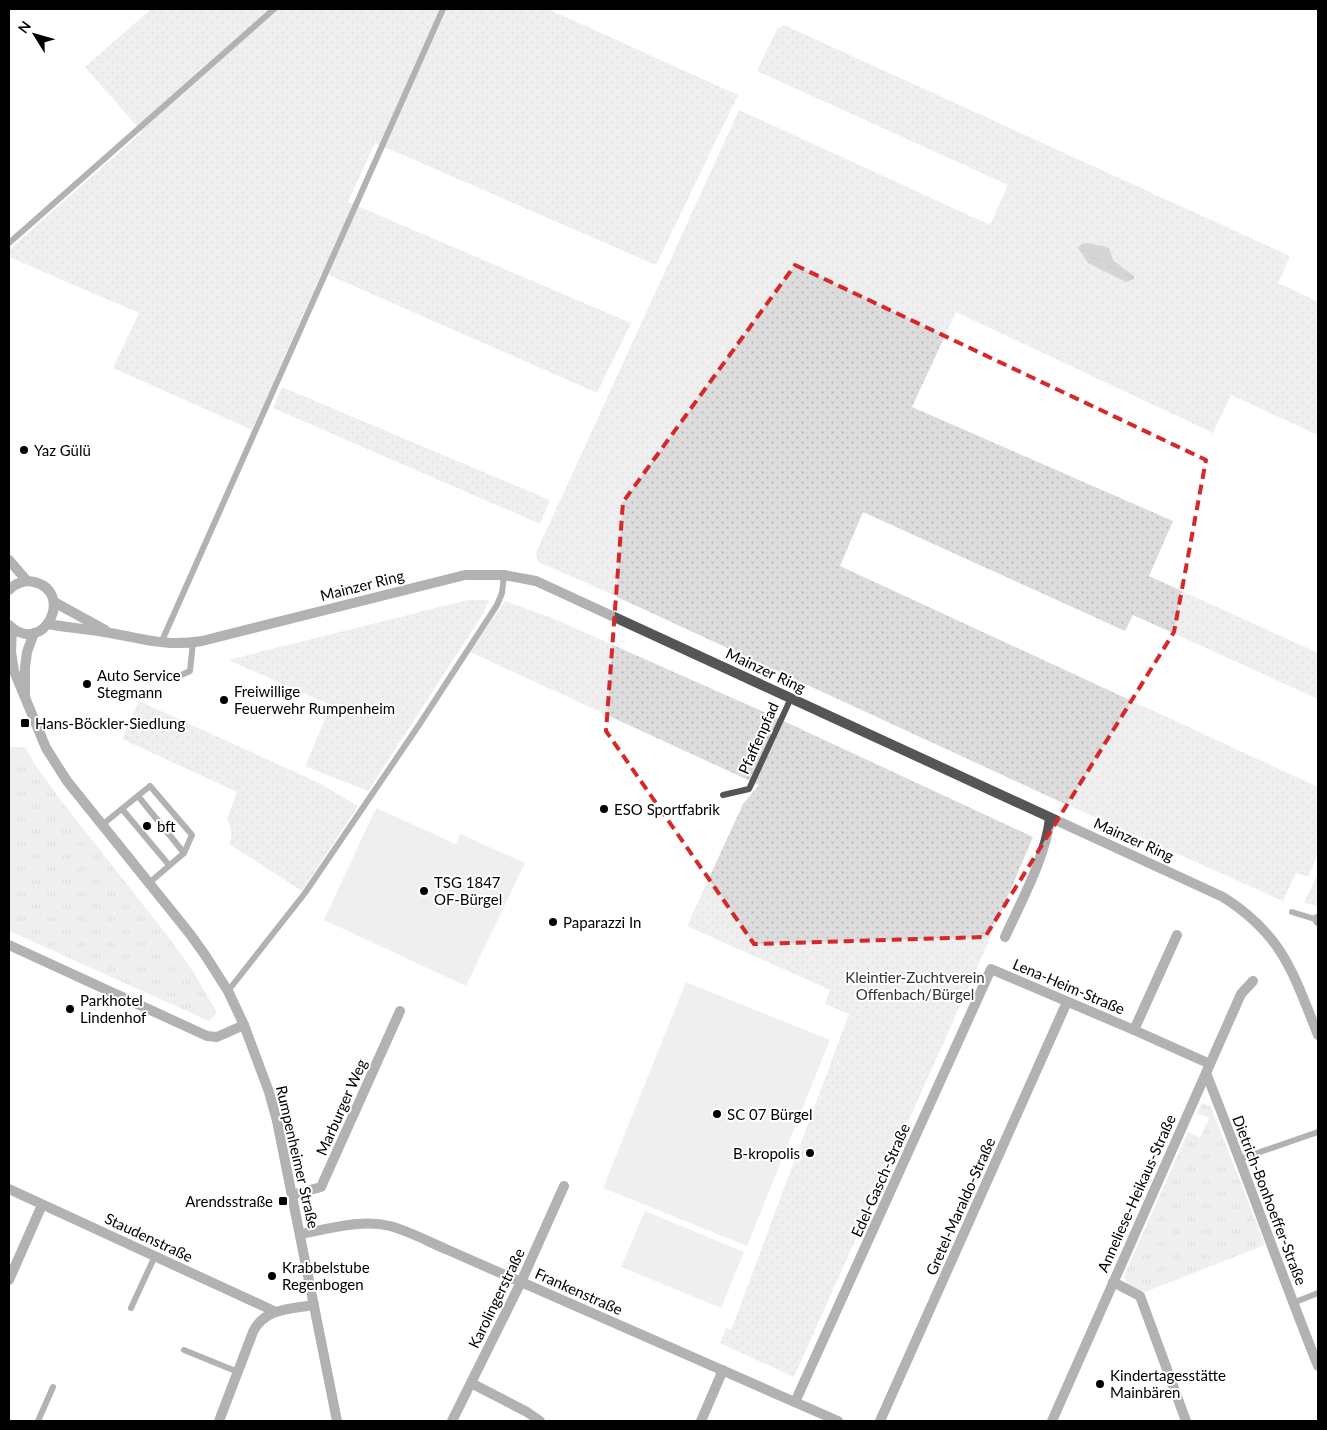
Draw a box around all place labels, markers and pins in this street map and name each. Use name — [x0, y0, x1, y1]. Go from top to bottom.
place label: Yaz Gülü — [34, 441, 91, 459]
marker: Yaz Gülü — [18, 444, 30, 456]
place label: Auto Service Stegmann — [97, 666, 181, 701]
marker: Auto Service Stegmann — [81, 678, 93, 690]
place label: Freiwillige Feuerwehr Rumpenheim — [234, 682, 395, 717]
marker: Freiwillige Feuerwehr Rumpenheim — [218, 694, 230, 706]
place label: Hans-Böckler-Siedlung — [35, 714, 185, 732]
marker: Hans-Böckler-Siedlung — [19, 717, 31, 729]
place label: ESO Sportfabrik — [614, 800, 720, 818]
marker: ESO Sportfabrik — [598, 803, 610, 815]
place label: bft — [157, 817, 176, 835]
marker: bft — [141, 820, 153, 832]
place label: TSG 1847 OF-Bürgel — [434, 873, 502, 908]
marker: TSG 1847 OF-Bürgel — [418, 885, 430, 897]
place label: Paparazzi In — [563, 913, 641, 931]
marker: Paparazzi In — [547, 916, 559, 928]
place label: Parkhotel Lindenhof — [80, 991, 147, 1026]
marker: Parkhotel Lindenhof — [64, 1003, 76, 1015]
place label: SC 07 Bürgel — [727, 1105, 813, 1123]
marker: SC 07 Bürgel — [711, 1108, 723, 1120]
place label: B-kropolis — [733, 1144, 800, 1162]
marker: B-kropolis — [804, 1147, 816, 1159]
place label: Arendsstraße — [185, 1192, 273, 1210]
marker: Arendsstraße — [277, 1195, 289, 1207]
place label: Krabbelstube Regenbogen — [282, 1258, 370, 1293]
marker: Krabbelstube Regenbogen — [266, 1270, 278, 1282]
place label: Kindertagesstätte Mainbären — [1110, 1366, 1226, 1401]
marker: Kindertagesstätte Mainbären — [1094, 1378, 1106, 1390]

